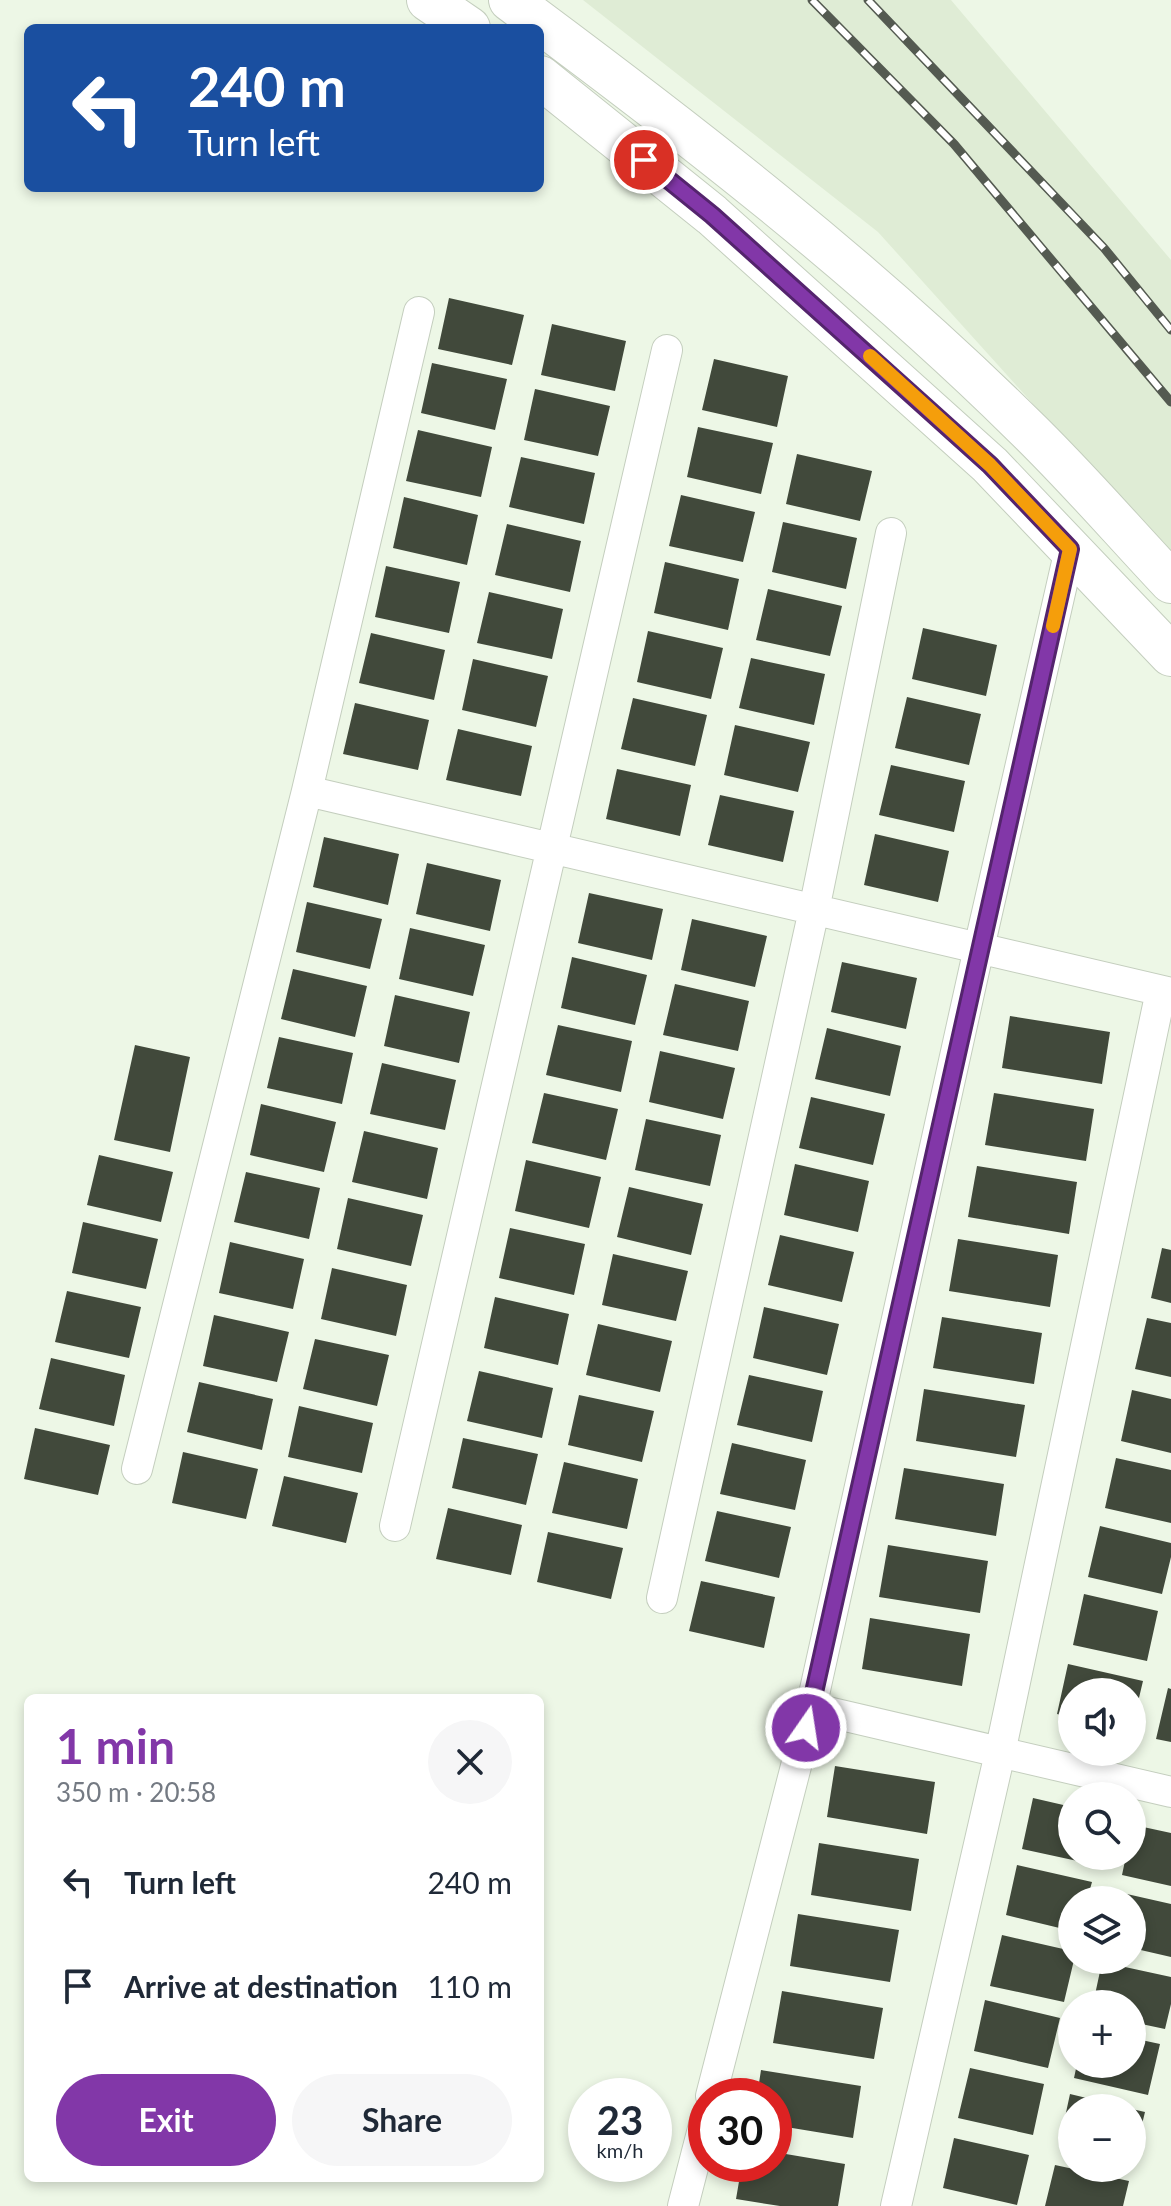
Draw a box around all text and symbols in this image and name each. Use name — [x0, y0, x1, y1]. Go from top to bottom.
text: 240 m — [188, 52, 346, 119]
icon: left — [56, 56, 160, 160]
text: Turn left — [188, 120, 320, 164]
pin — [610, 126, 678, 194]
icon: arrive — [622, 138, 666, 182]
map controls — [1058, 1678, 1146, 2182]
button: sound — [1058, 1678, 1146, 1766]
position arrow — [764, 1686, 848, 1770]
text: 1 min — [56, 1717, 175, 1774]
button: close — [428, 1720, 512, 1804]
text: 350 m · 20:58 — [56, 1776, 216, 1808]
button: search — [1058, 1782, 1146, 1870]
icon: left — [56, 1860, 100, 1904]
text: Turn left — [124, 1864, 236, 1900]
text: 240 m — [427, 1864, 512, 1900]
button: layers — [1058, 1886, 1146, 1974]
icon: arrive — [56, 1964, 100, 2008]
text: Arrive at destination — [124, 1968, 398, 2004]
text: 110 m — [427, 1968, 512, 2004]
button: + — [1058, 1990, 1146, 2078]
button: Exit — [56, 2074, 276, 2166]
button: Share — [292, 2074, 512, 2166]
speed limit sign: 30 — [688, 2078, 792, 2182]
button: − — [1058, 2094, 1146, 2182]
text: 23 — [597, 2096, 643, 2144]
text: km/h — [597, 2138, 643, 2162]

